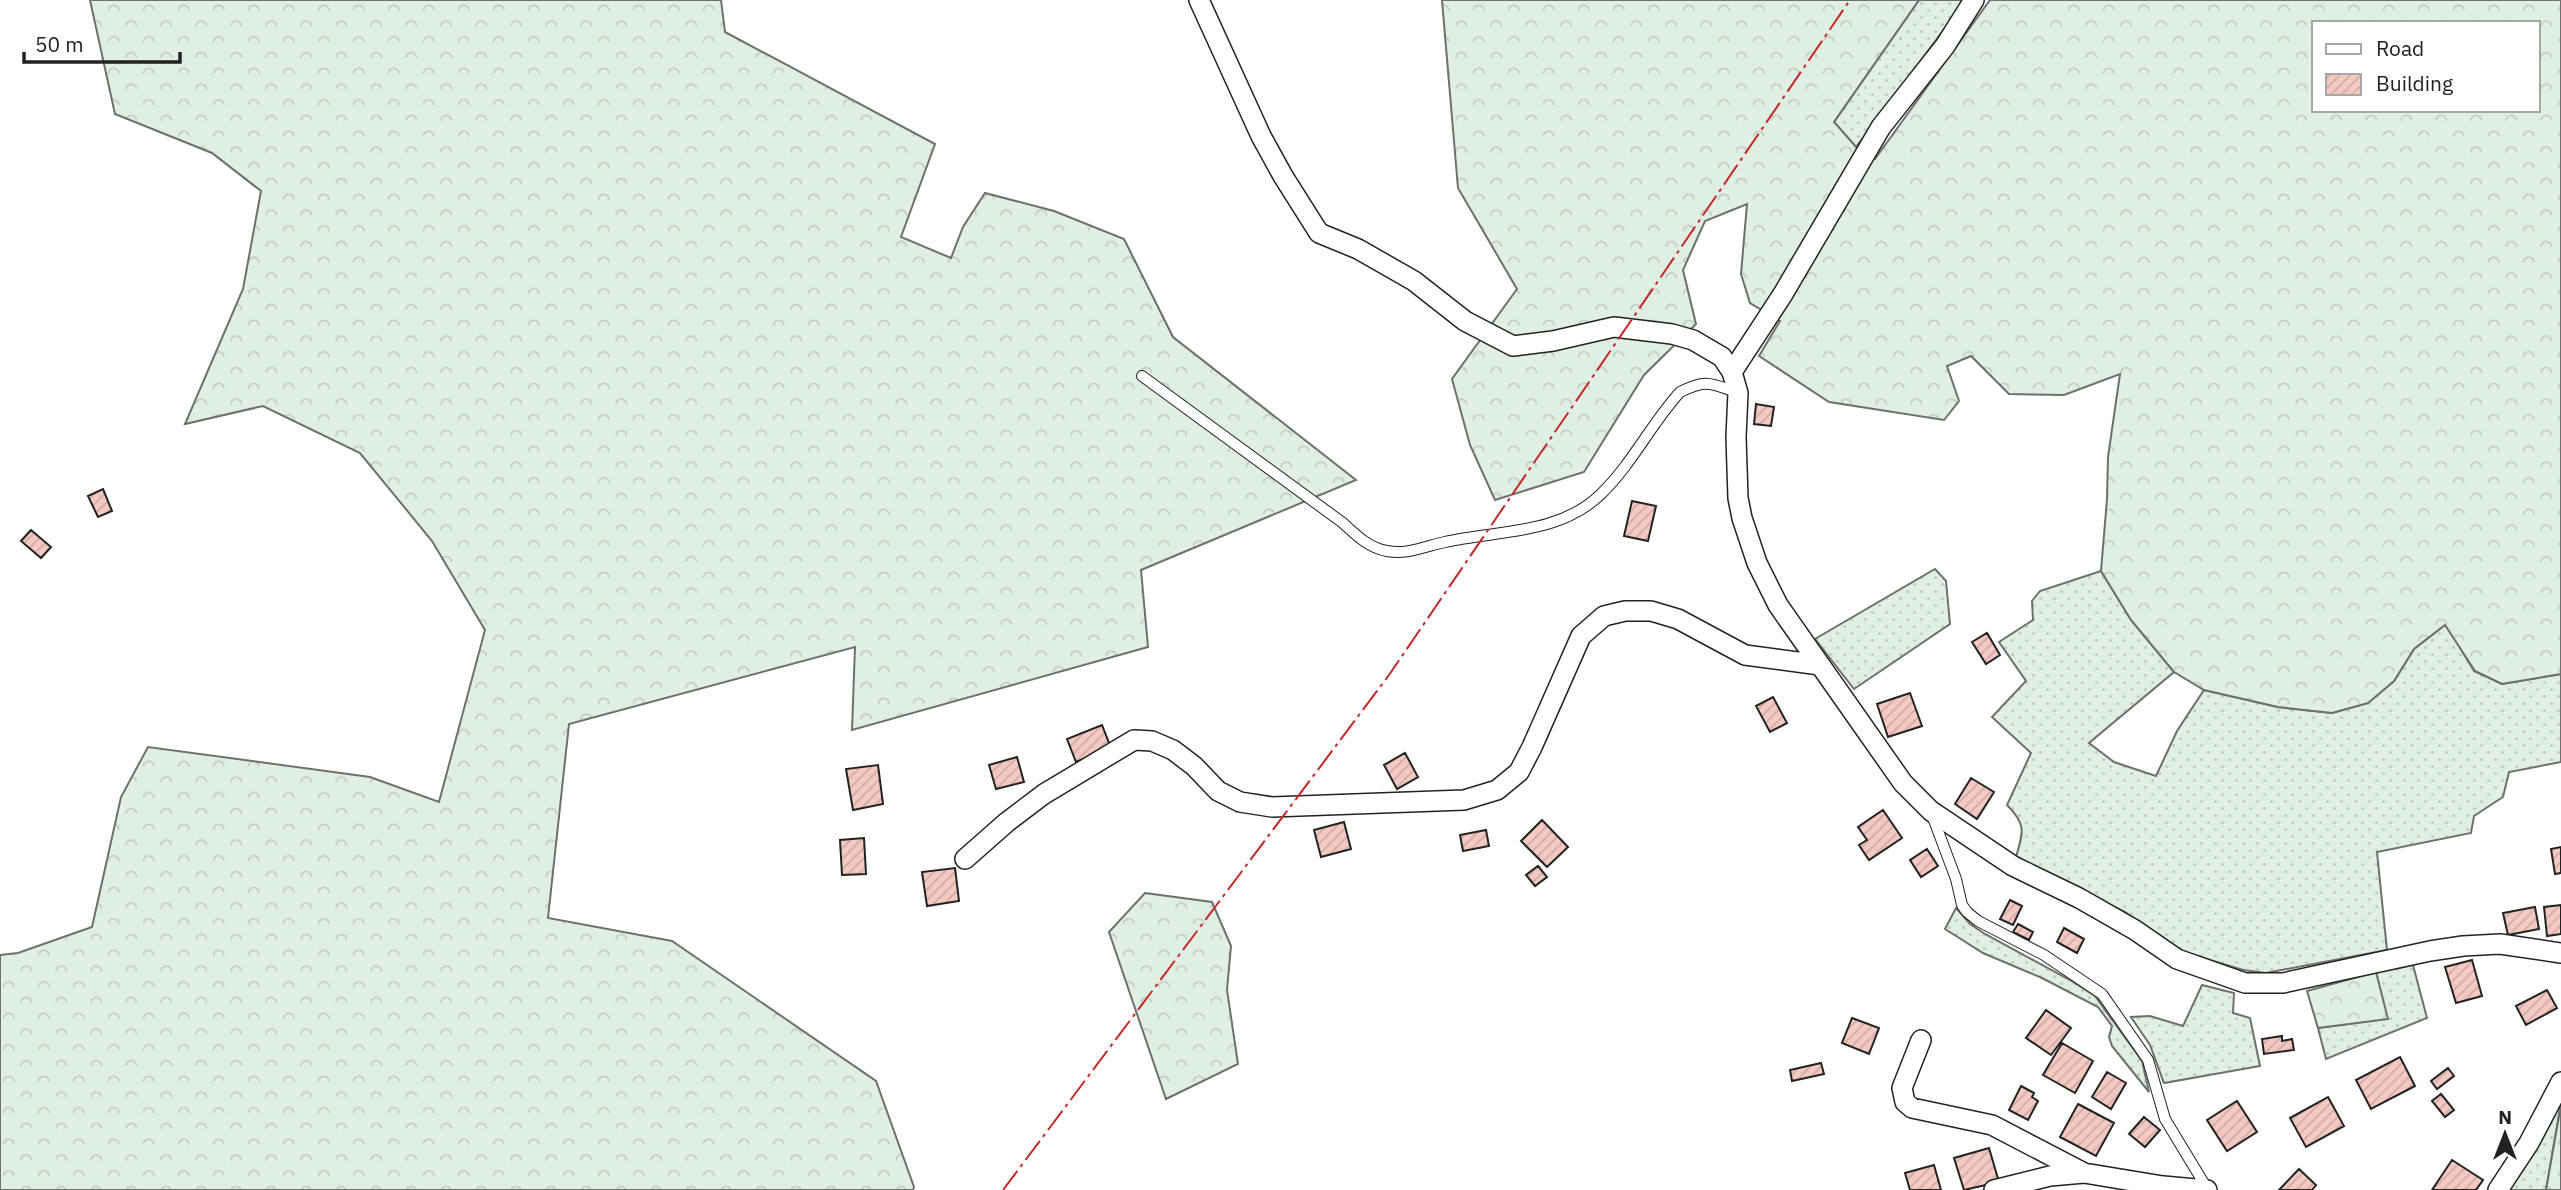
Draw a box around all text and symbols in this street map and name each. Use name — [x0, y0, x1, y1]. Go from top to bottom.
scale bar — [24, 21, 180, 65]
legend — [2312, 21, 2540, 112]
text: 50 m — [35, 30, 84, 58]
text: Road — [2376, 34, 2424, 62]
text: Building — [2376, 69, 2453, 97]
north arrow — [2470, 1099, 2540, 1169]
text: N — [2498, 1105, 2512, 1129]

